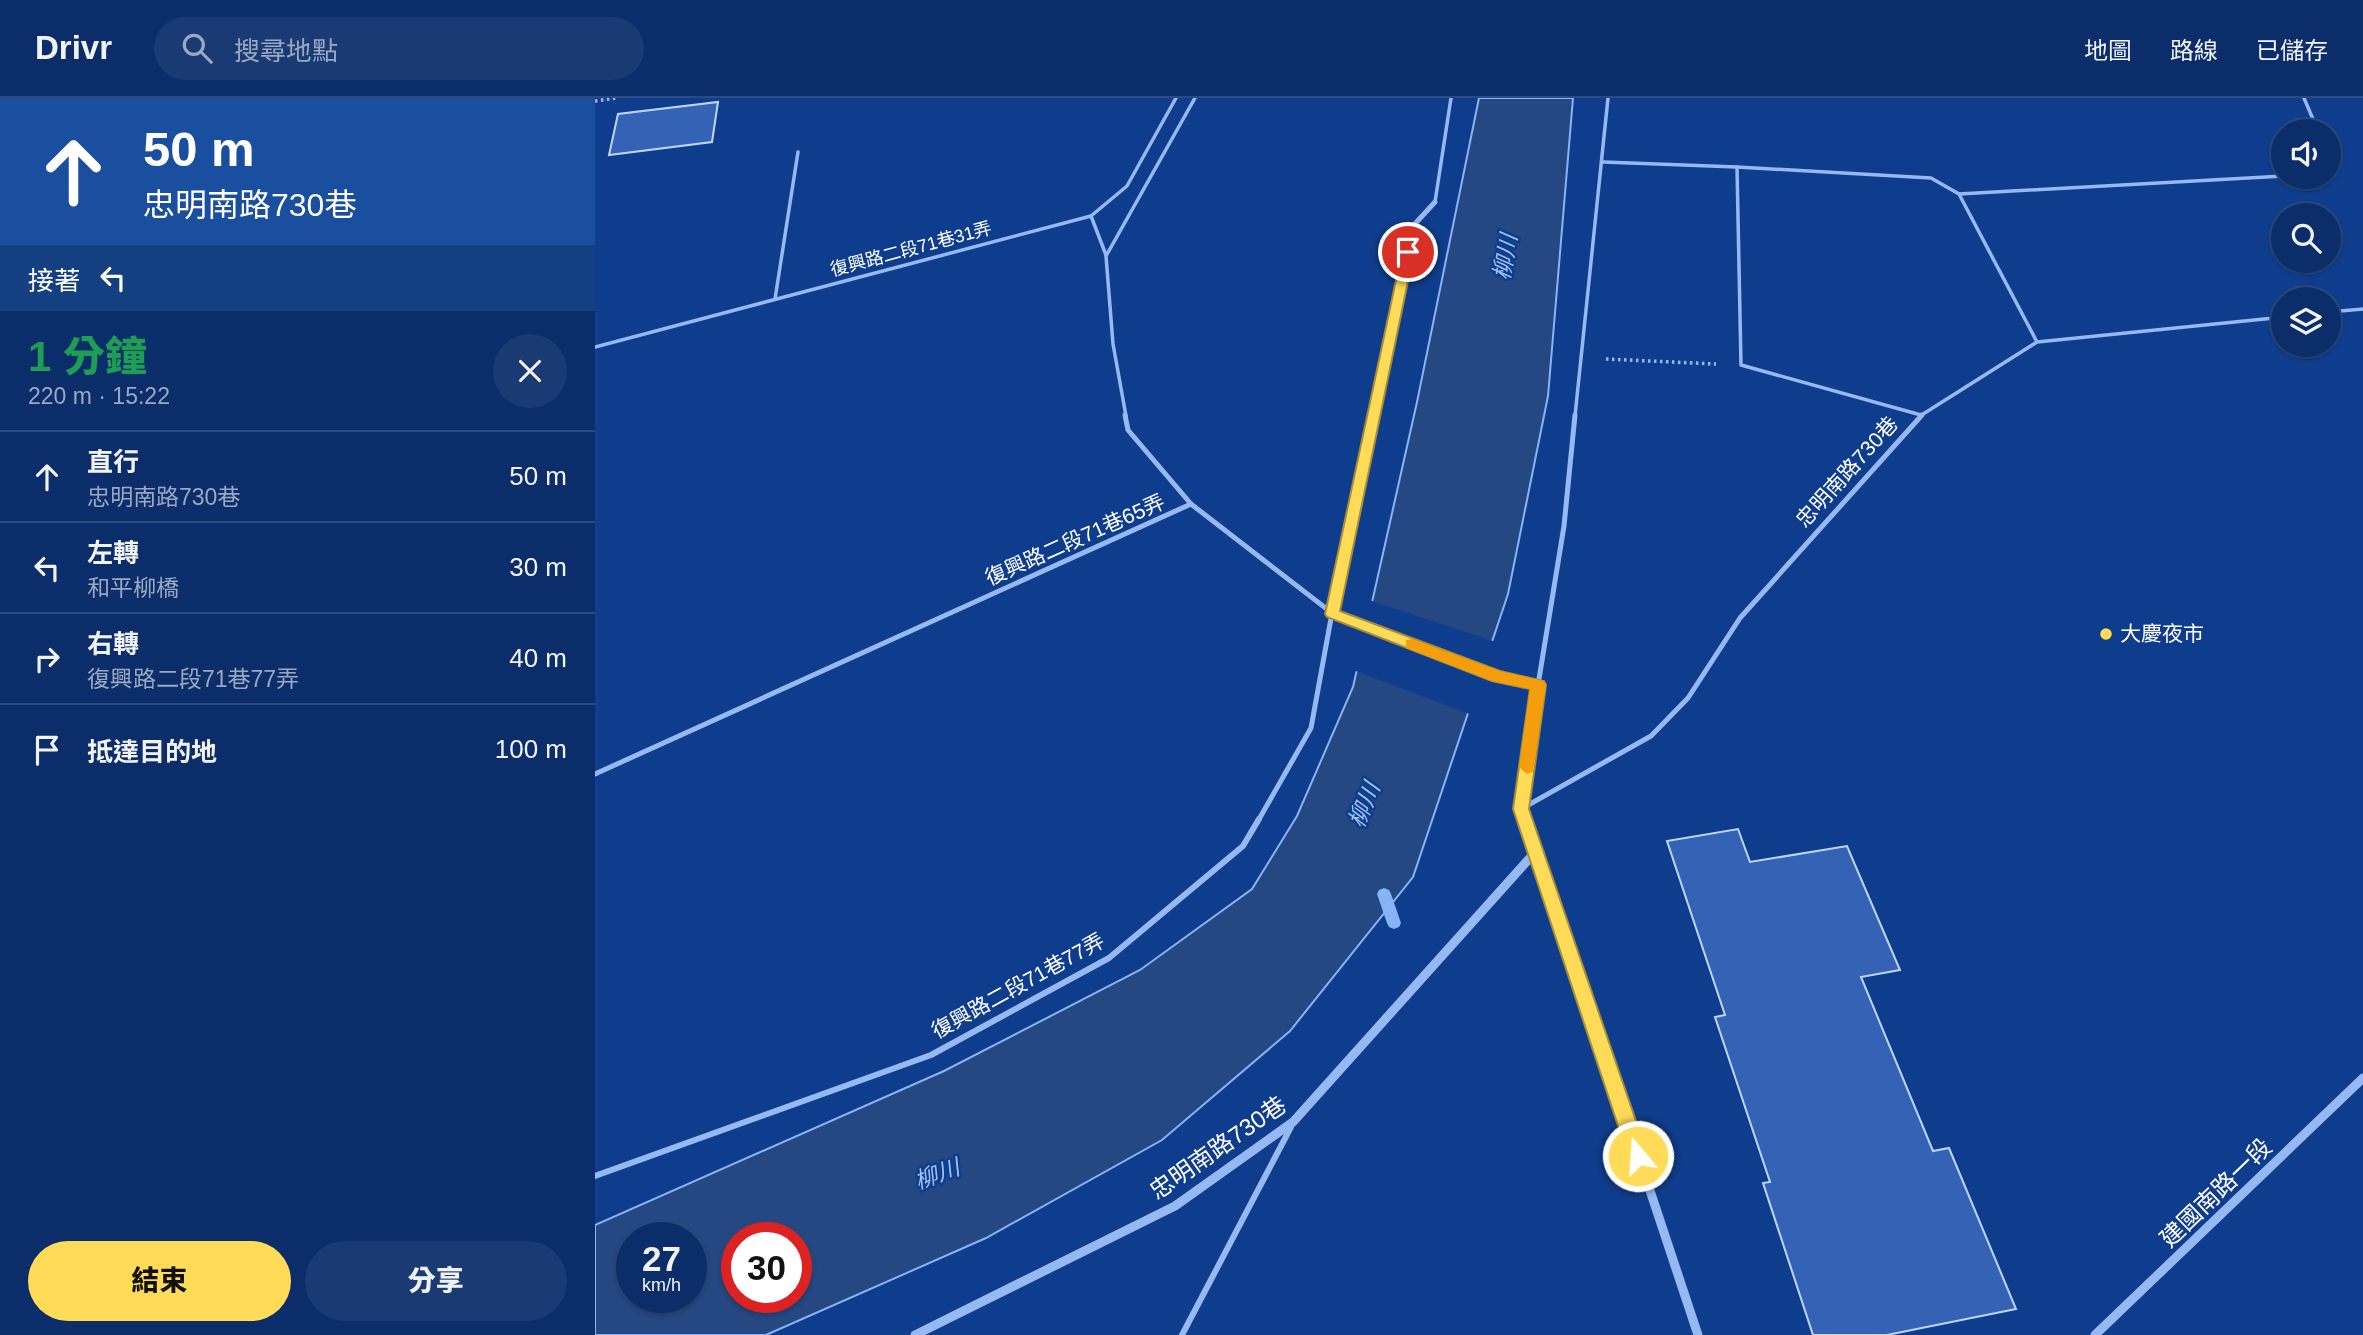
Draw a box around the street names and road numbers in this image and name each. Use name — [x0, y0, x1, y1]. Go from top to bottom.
street label: 復興路二段71巷31弄 — [828, 218, 994, 280]
street label: 忠明南路730巷 — [1791, 412, 1902, 531]
street label: 復興路二段71巷65弄 — [982, 490, 1168, 589]
street label: 復興路二段71巷77弄 — [927, 929, 1108, 1043]
street label: 忠明南路730巷 — [1144, 1091, 1291, 1205]
street label: 建國南路一段 — [2154, 1133, 2277, 1252]

